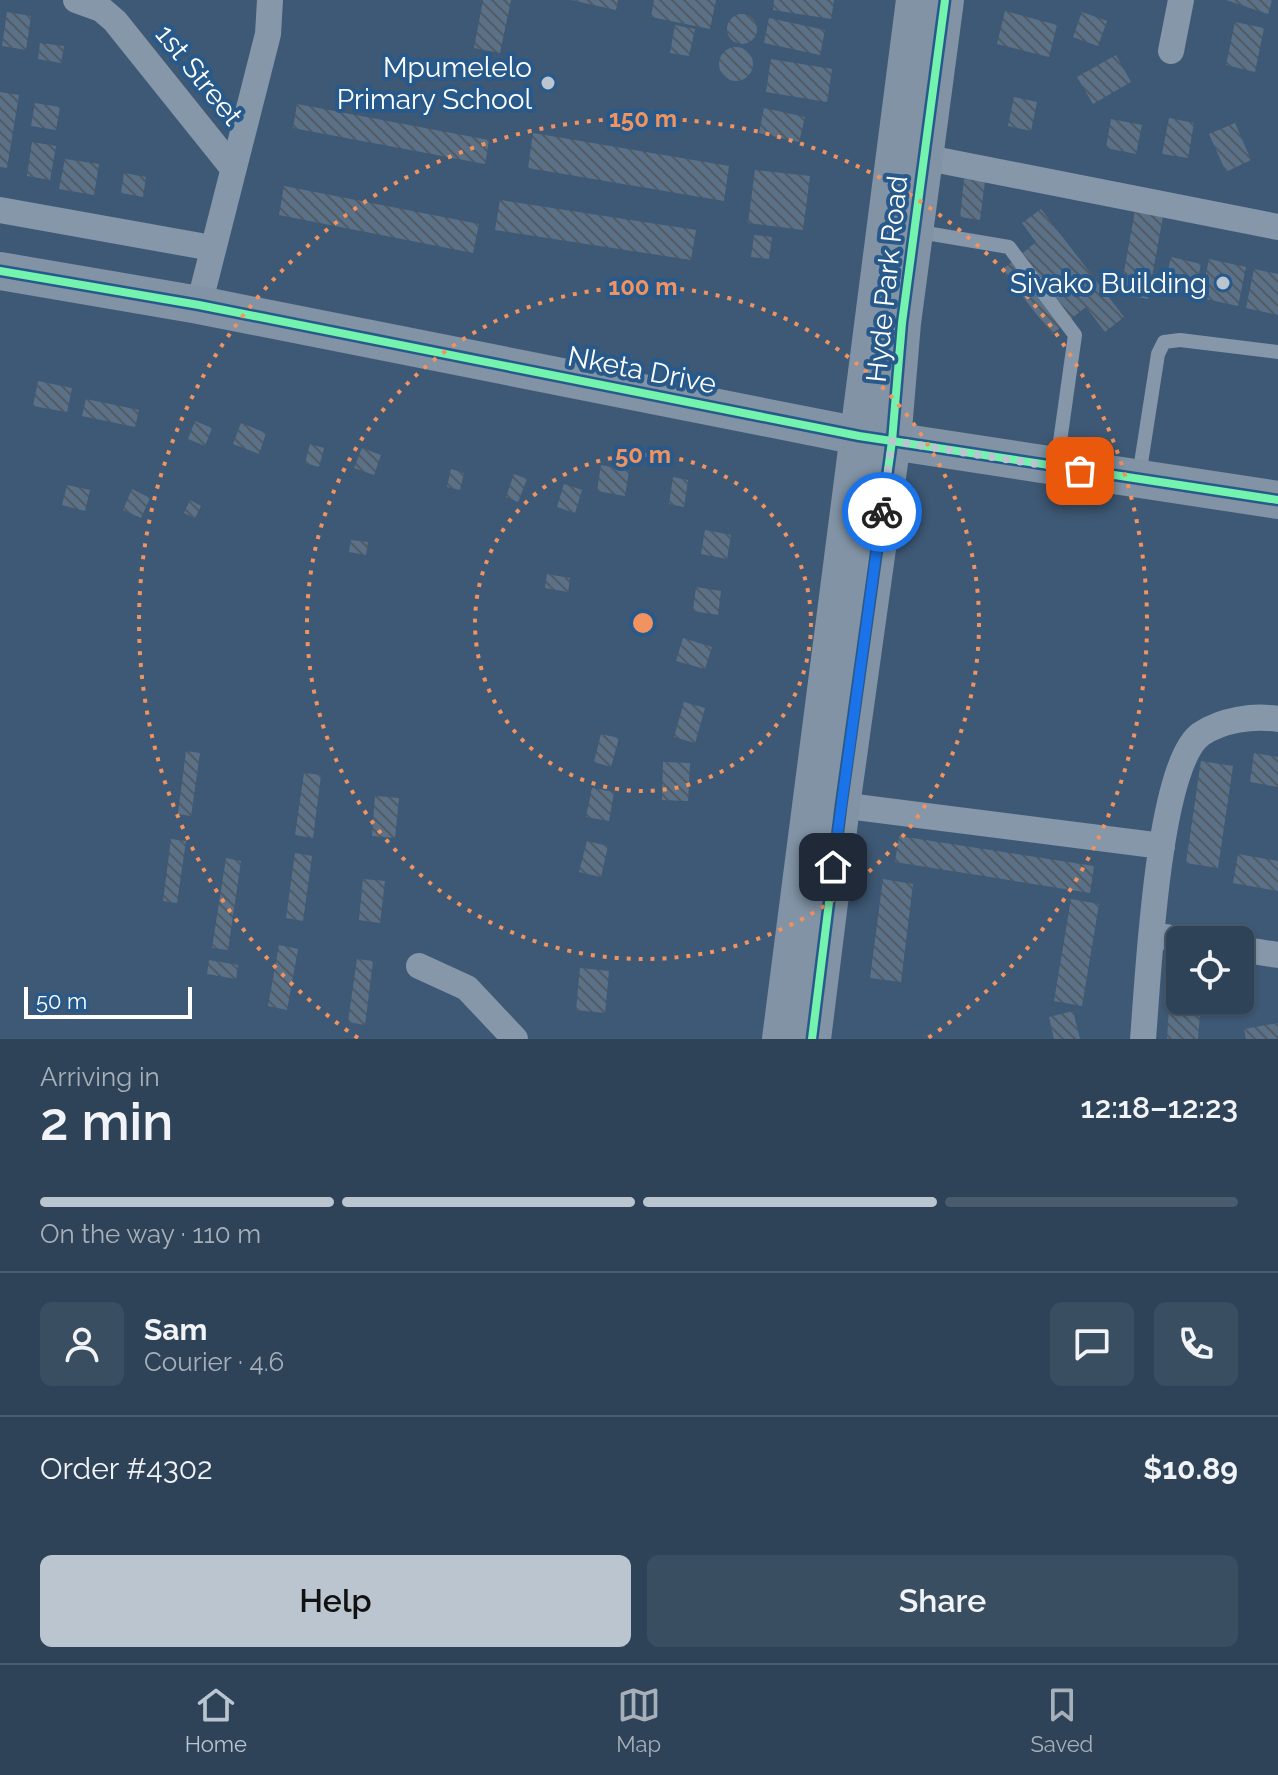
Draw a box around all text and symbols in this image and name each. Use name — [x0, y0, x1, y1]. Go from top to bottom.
street label: 1st Street — [149, 18, 250, 132]
place label: Mpumelelo Primary School — [337, 51, 532, 116]
marker: Mpumelelo Primary School — [539, 74, 557, 92]
text: 150 m — [609, 104, 677, 133]
street label: Hyde Park Road — [860, 174, 914, 384]
place label: Sivako Building — [1010, 267, 1207, 300]
text: 100 m — [608, 272, 678, 301]
marker: Sivako Building — [1214, 274, 1232, 292]
street label: Nketa Drive — [565, 339, 719, 401]
pin — [1046, 437, 1114, 505]
text: 50 m — [615, 440, 671, 469]
icon: bag — [1058, 449, 1102, 493]
courier — [842, 472, 922, 552]
icon: bike — [860, 490, 904, 534]
centre of rings — [629, 609, 657, 637]
pin — [799, 833, 867, 901]
icon: home — [811, 845, 855, 889]
map controls — [1166, 926, 1254, 1014]
button: locate — [1166, 926, 1254, 1014]
scale bar — [24, 983, 192, 1019]
text: 50 m — [36, 988, 87, 1014]
text: Arriving in — [40, 1062, 160, 1092]
text: 12:18–12:23 — [1081, 1090, 1238, 1125]
text: 2 min — [40, 1091, 173, 1152]
text: On the way · 110 m — [40, 1219, 261, 1249]
button: person — [40, 1302, 124, 1386]
button: chat — [1050, 1302, 1134, 1386]
button: phone — [1154, 1302, 1238, 1386]
text: Sam — [144, 1312, 207, 1347]
text: Courier · 4.6 — [144, 1347, 284, 1377]
text: Order #4302 — [40, 1451, 213, 1486]
text: $10.89 — [1143, 1451, 1238, 1486]
button: Help — [40, 1555, 631, 1647]
button: Share — [647, 1555, 1238, 1647]
tab: Home — [185, 1683, 247, 1757]
tab: Map — [616, 1683, 661, 1757]
tab: Saved — [1030, 1683, 1093, 1757]

